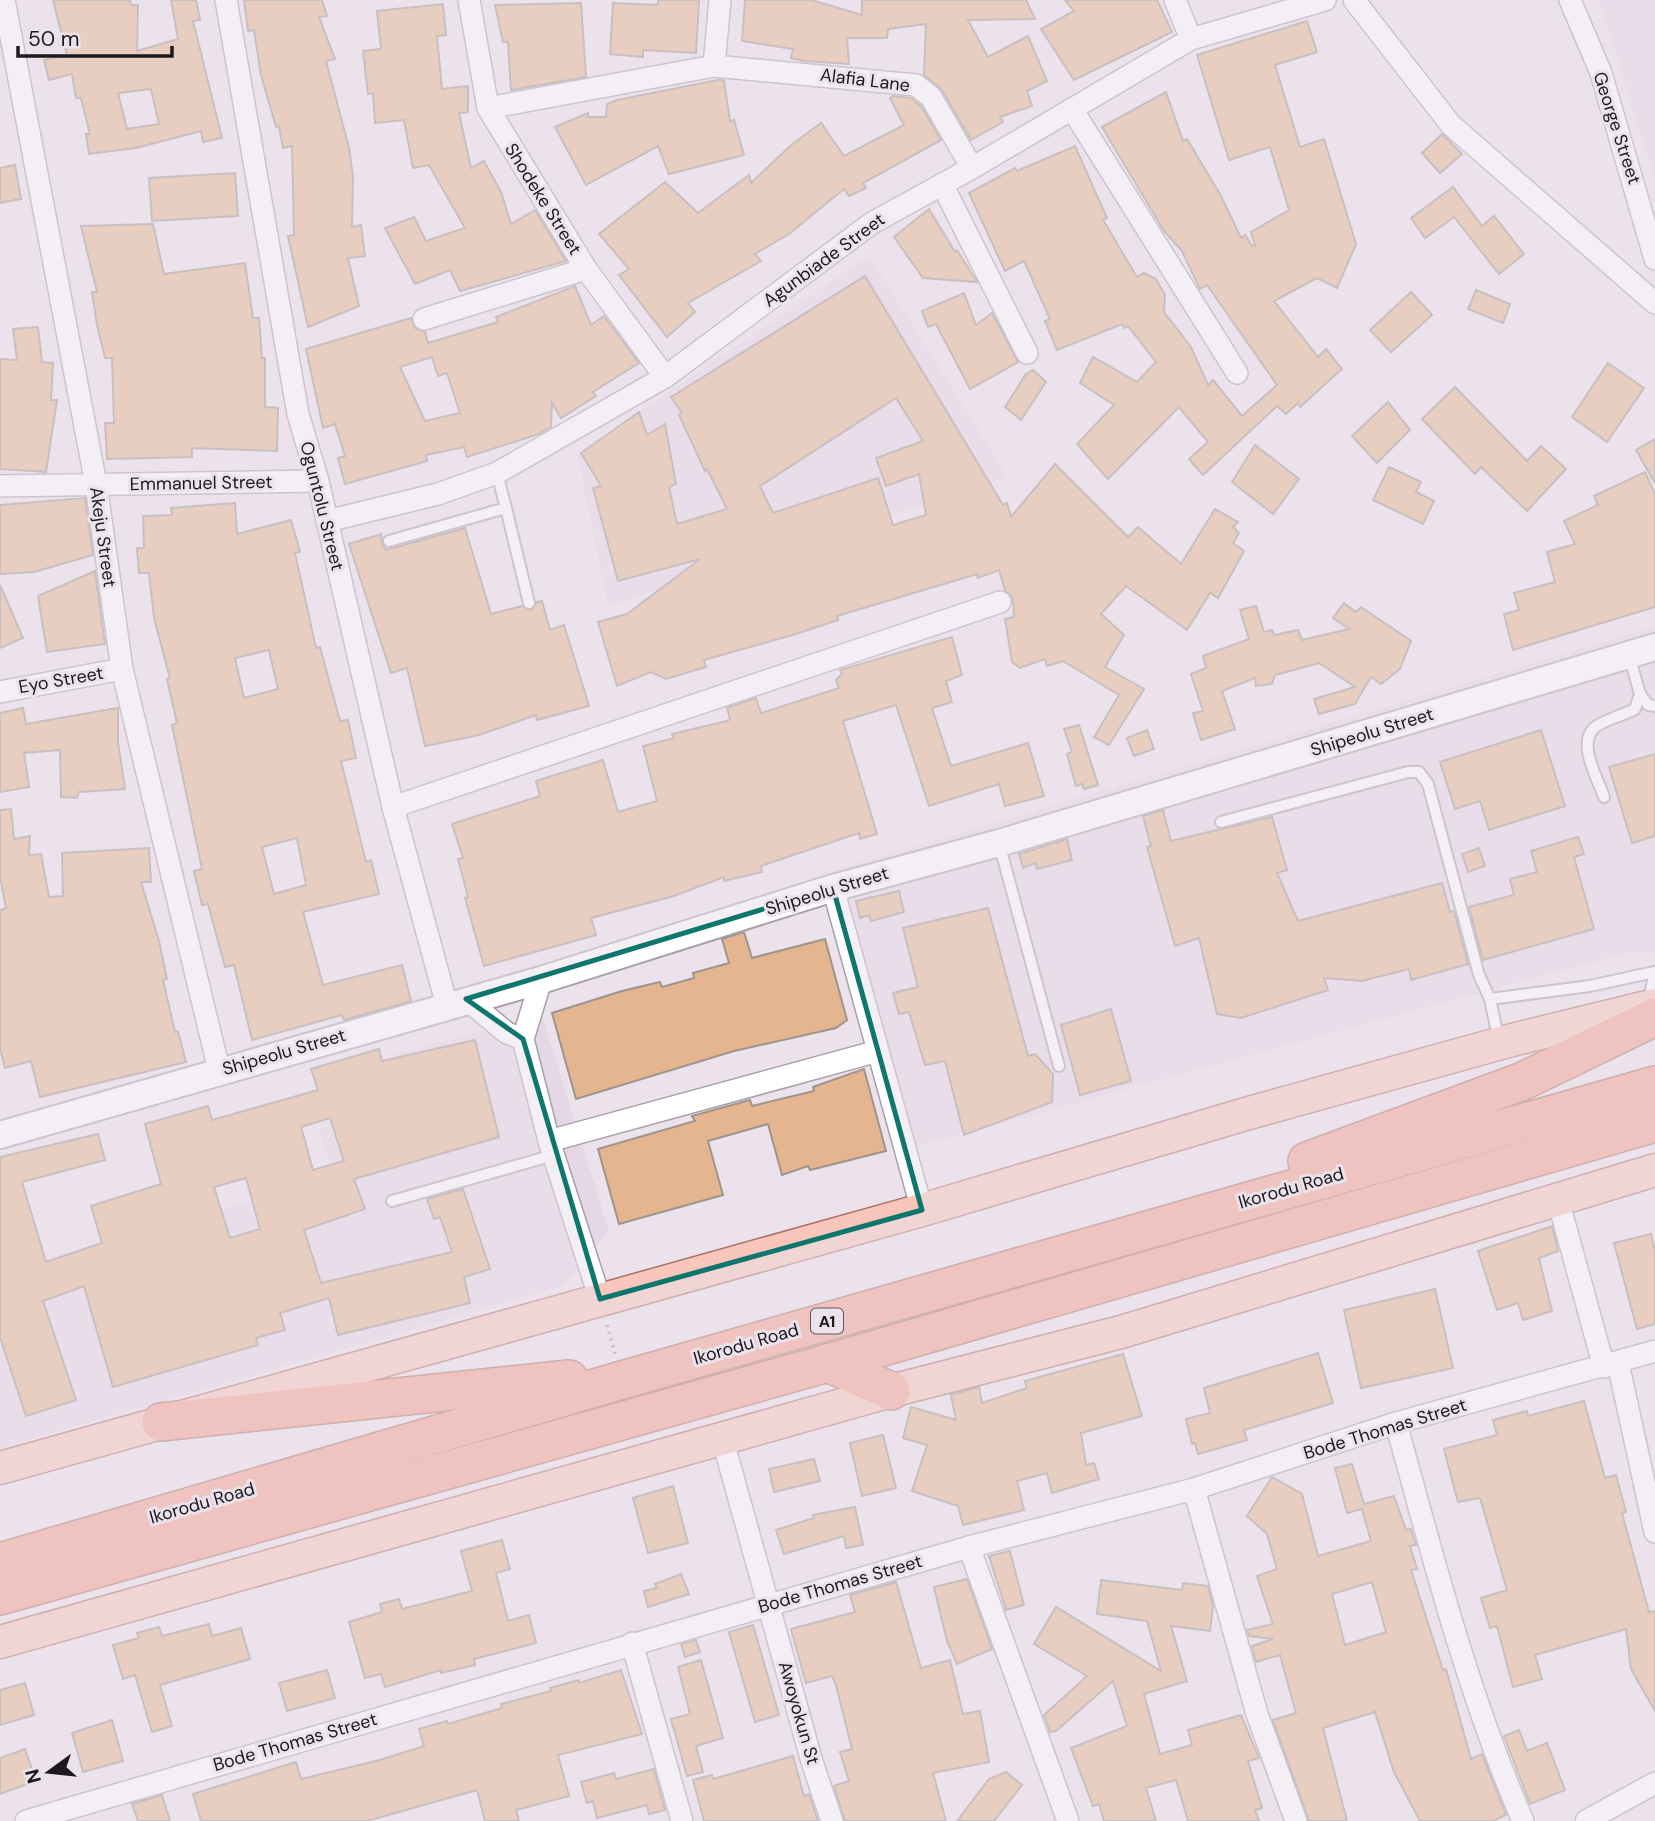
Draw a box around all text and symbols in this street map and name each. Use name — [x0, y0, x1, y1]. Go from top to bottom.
scale bar — [18, 14, 172, 58]
text: 50 m — [28, 25, 79, 53]
street label: Alafia Lane — [819, 63, 911, 97]
street label: George Street — [1588, 69, 1646, 187]
street label: Shodeke Street — [499, 139, 587, 259]
street label: Agunbiade Street — [758, 208, 890, 312]
street label: Oguntolu Street — [294, 439, 350, 573]
street label: Emmanuel Street — [129, 470, 273, 496]
street label: Akeju Street — [84, 485, 122, 589]
street label: Eyo Street — [17, 661, 105, 699]
street label: Shipeolu Street — [1308, 702, 1436, 762]
street label: Shipeolu Street — [763, 861, 891, 921]
street label: Shipeolu Street — [219, 1023, 349, 1081]
street label: Ikorodu Road — [1235, 1161, 1347, 1215]
road number: A1 — [811, 1308, 843, 1334]
street label: Ikorodu Road — [690, 1317, 802, 1371]
street label: Bode Thomas Street — [1300, 1393, 1470, 1465]
street label: Ikorodu Road — [146, 1476, 258, 1530]
street label: Bode Thomas Street — [755, 1549, 925, 1619]
street label: Awoyokun St — [773, 1659, 825, 1767]
street label: Bode Thomas Street — [210, 1707, 380, 1777]
north arrow — [14, 1737, 84, 1807]
text: N — [19, 1766, 47, 1786]

